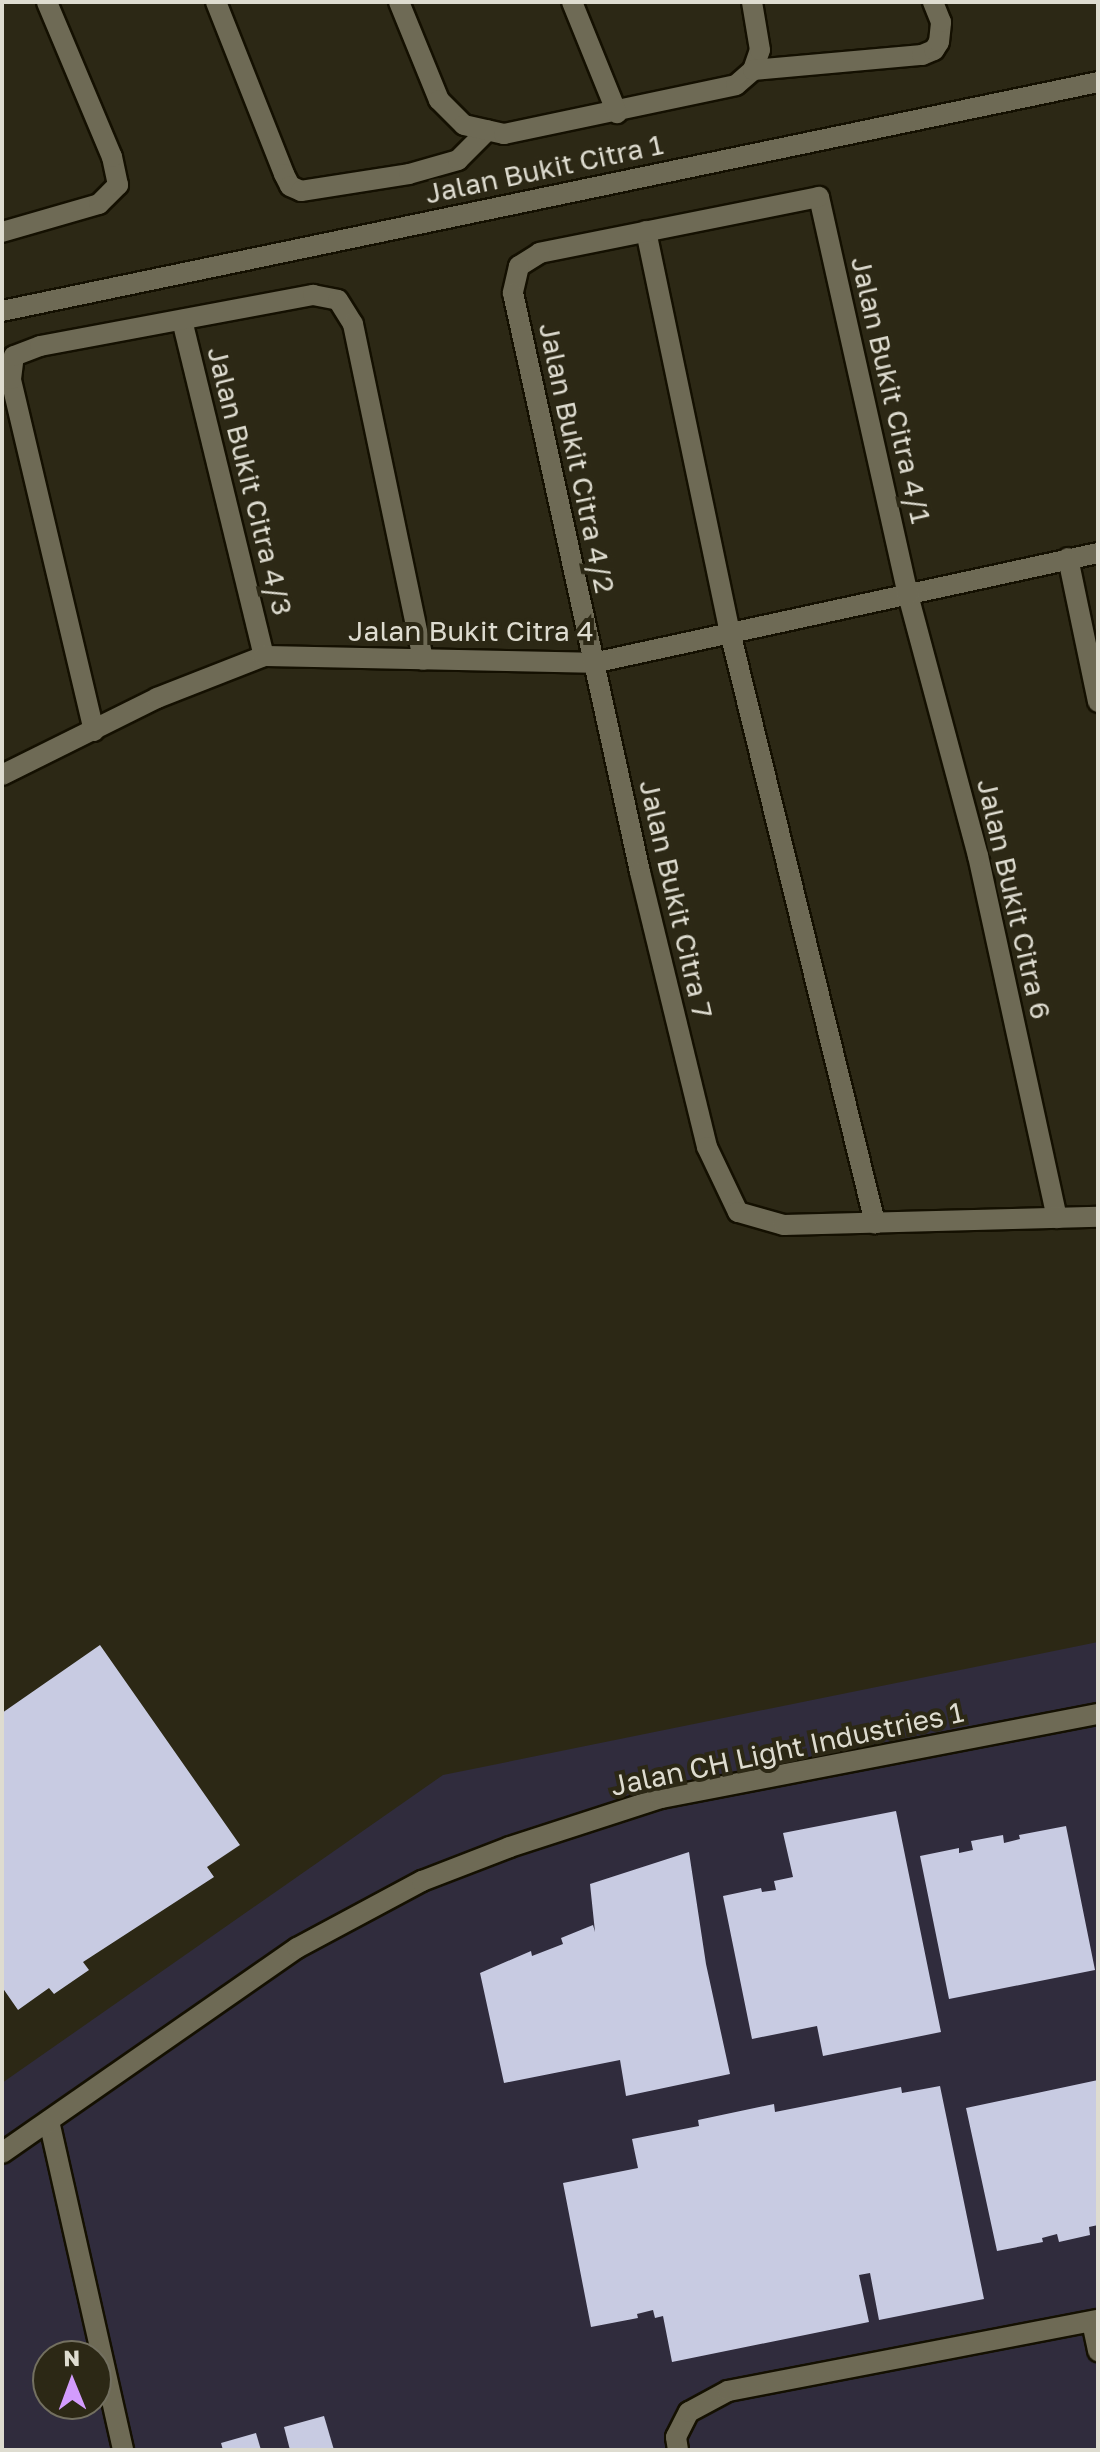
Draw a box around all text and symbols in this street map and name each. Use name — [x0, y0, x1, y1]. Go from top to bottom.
street label: Jalan Bukit Citra 1 — [422, 127, 666, 211]
street label: Jalan Bukit Citra 4/1 — [844, 253, 938, 527]
street label: Jalan Bukit Citra 4/2 — [532, 320, 622, 596]
street label: Jalan Bukit Citra 4/3 — [200, 343, 300, 619]
street label: Jalan Bukit Citra 4 — [348, 614, 594, 648]
street label: Jalan Bukit Citra 6 — [970, 776, 1058, 1022]
street label: Jalan Bukit Citra 7 — [632, 777, 720, 1021]
street label: Jalan CH Light Industries 1 — [608, 1695, 966, 1803]
north arrow — [32, 2340, 112, 2420]
text: N — [63, 2344, 80, 2371]

